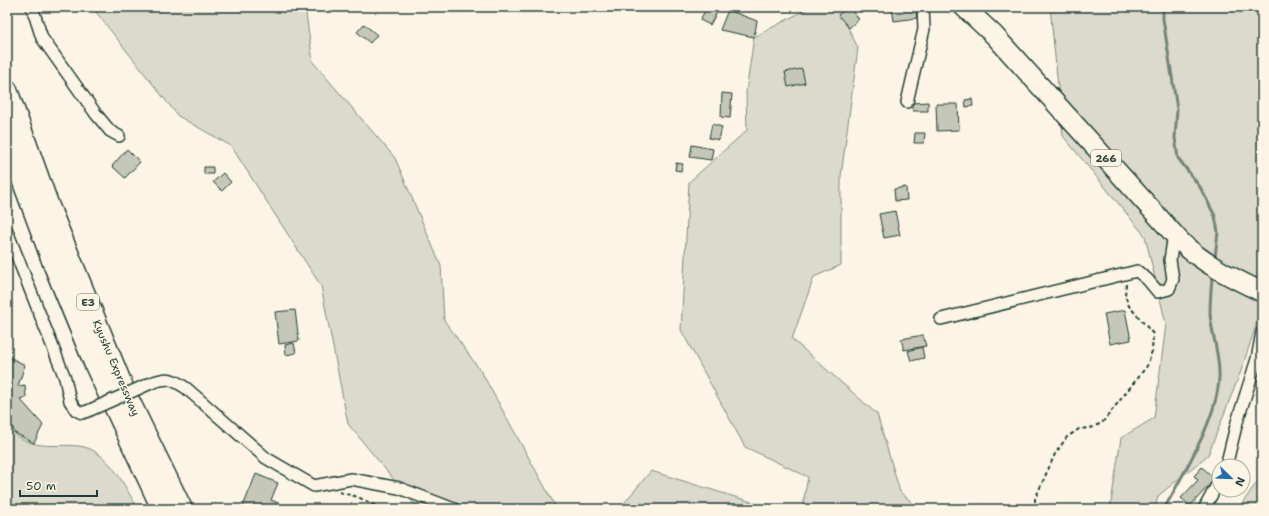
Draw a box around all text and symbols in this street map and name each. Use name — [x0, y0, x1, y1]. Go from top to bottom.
road number: 266 — [1091, 150, 1121, 166]
road number: E3 — [77, 294, 99, 310]
street label: Kyushu Expressway — [89, 318, 143, 418]
north arrow — [1211, 458, 1251, 498]
scale bar — [20, 472, 97, 498]
text: N — [1231, 475, 1248, 489]
text: 50 m — [26, 478, 56, 494]

